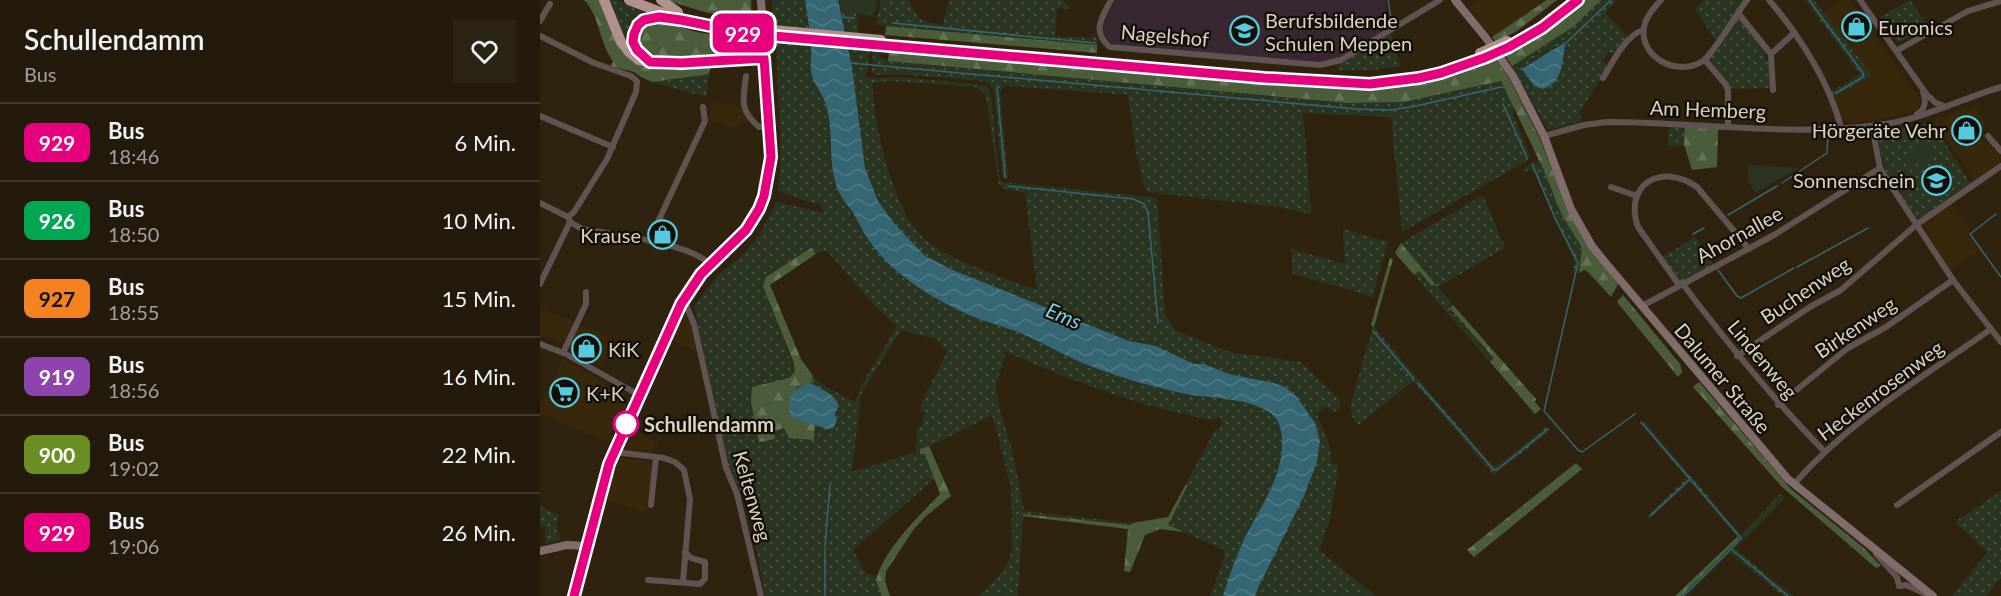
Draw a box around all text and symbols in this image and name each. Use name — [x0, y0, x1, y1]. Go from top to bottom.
place label: Berufsbildende Schulen Meppen — [1265, 8, 1412, 55]
shop icon: Euronics — [1841, 11, 1873, 43]
line badge: 929 — [708, 14, 778, 52]
school or university icon: Berufsbildende Schulen Meppen — [1228, 15, 1260, 47]
place label: Euronics — [1878, 15, 1953, 39]
street label: Nagelshof — [1120, 19, 1210, 51]
button: heart — [453, 20, 516, 83]
text: 929 — [725, 21, 761, 46]
text: Schullendamm — [24, 22, 205, 56]
text: Bus — [24, 62, 57, 86]
street label: Am Hemberg — [1649, 95, 1767, 123]
shop icon: Hörgeräte Vehr — [1951, 114, 1983, 146]
text: Bus — [108, 117, 144, 144]
place label: Hörgeräte Vehr — [1812, 118, 1947, 142]
text: 6 Min. — [455, 129, 516, 156]
text: 929 — [39, 130, 75, 155]
text: 18:46 — [108, 144, 159, 168]
school or university icon: Sonnenschein — [1920, 164, 1952, 196]
place label: Sonnenschein — [1793, 168, 1915, 192]
text: Bus — [108, 195, 144, 222]
street label: Ahornallee — [1692, 200, 1786, 268]
text: 10 Min. — [442, 207, 516, 234]
text: 926 — [39, 208, 75, 233]
shop icon: Krause — [646, 219, 678, 251]
text: 18:50 — [108, 222, 159, 246]
place label: Krause — [580, 223, 641, 247]
street label: Buchenweg — [1756, 251, 1854, 329]
text: Bus — [108, 273, 144, 300]
text: 15 Min. — [442, 285, 516, 312]
text: 927 — [39, 286, 75, 311]
street label: Birkenweg — [1810, 291, 1900, 363]
water label: Ems — [1043, 296, 1085, 334]
text: 18:55 — [108, 300, 159, 324]
street label: Lindenweg — [1723, 315, 1803, 403]
street label: Dalumer Straße — [1670, 318, 1776, 438]
shop icon: KiK — [571, 333, 603, 365]
street label: Heckenrosenweg — [1812, 335, 1948, 445]
place label: KiK — [608, 337, 640, 361]
text: Bus — [108, 351, 144, 378]
text: 16 Min. — [442, 363, 516, 390]
text: 919 — [39, 364, 75, 389]
supermarket icon: K+K — [549, 377, 581, 409]
text: 18:56 — [108, 378, 159, 402]
place label: K+K — [586, 381, 625, 405]
marker: Schullendamm — [613, 411, 639, 437]
place label: Schullendamm — [644, 412, 774, 436]
text: Bus — [108, 429, 144, 456]
text: 22 Min. — [442, 441, 516, 468]
text: 900 — [39, 442, 75, 467]
street label: Keltenweg — [729, 448, 777, 544]
text: 19:02 — [108, 456, 159, 480]
text: Bus — [108, 507, 144, 534]
text: 26 Min. — [442, 519, 516, 546]
text: 929 — [39, 520, 75, 545]
text: 19:06 — [108, 534, 159, 558]

